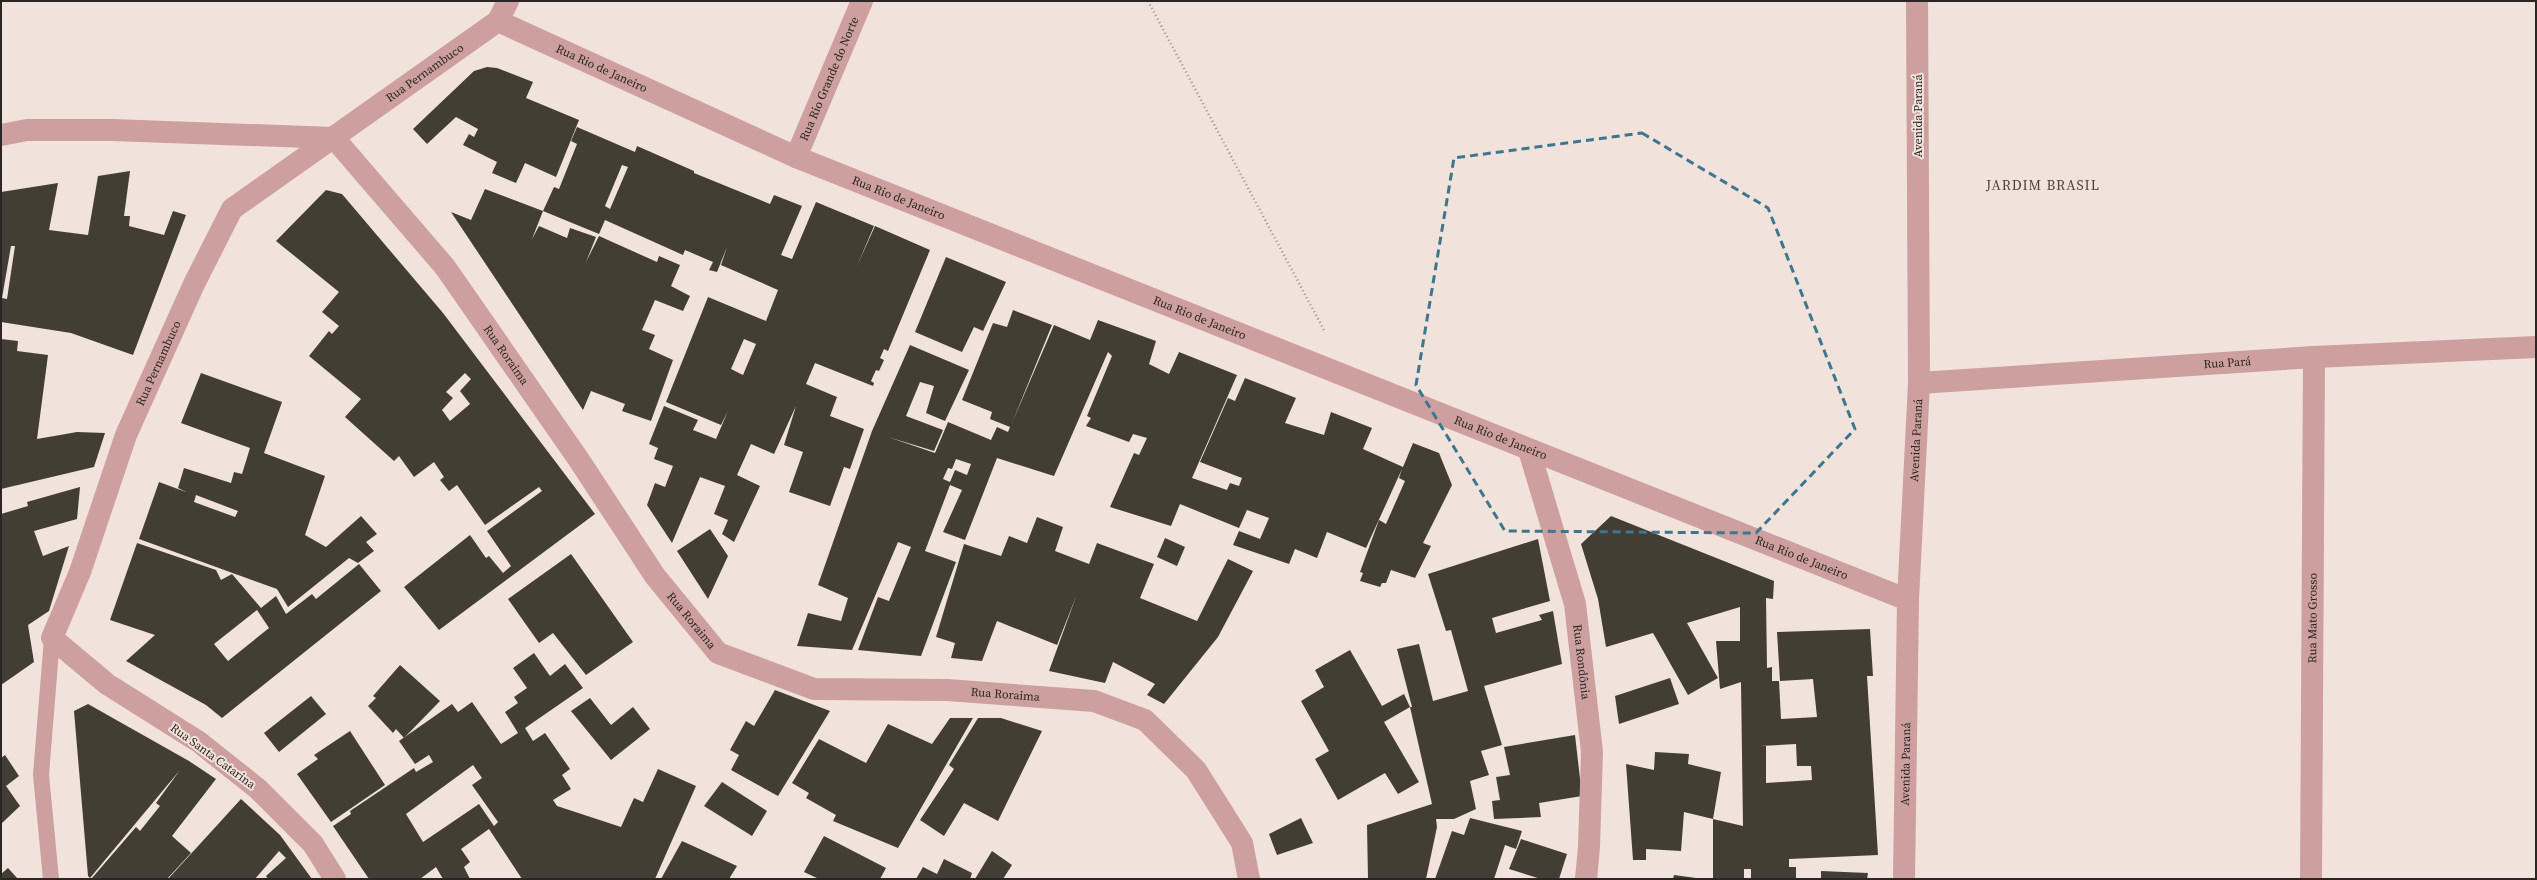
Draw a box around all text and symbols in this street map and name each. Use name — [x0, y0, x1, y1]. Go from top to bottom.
street label: Rua Rio Grande do Norte — [796, 14, 862, 143]
street label: Rua Pernambuco — [383, 39, 467, 106]
street label: Rua Rio de Janeiro — [553, 41, 650, 96]
street label: Avenida Paraná — [1910, 74, 1926, 158]
street label: Rua Rio de Janeiro — [850, 172, 948, 224]
district label: JARDIM BRASIL — [1985, 175, 2100, 195]
street label: Rua Rio de Janeiro — [1151, 292, 1249, 344]
street label: Rua Pernambuco — [132, 318, 185, 408]
street label: Rua Roraima — [480, 322, 533, 389]
street label: Rua Pará — [2203, 353, 2253, 372]
street label: Avenida Paraná — [1906, 397, 1926, 482]
street label: Rua Rio de Janeiro — [1452, 412, 1550, 464]
street label: Rua Rio de Janeiro — [1753, 532, 1851, 583]
street label: Rua Mato Grosso — [2304, 572, 2321, 663]
street label: Rua Roraima — [663, 589, 720, 653]
street label: Rua Rondônia — [1569, 623, 1594, 701]
street label: Rua Roraima — [970, 684, 1041, 705]
street label: Rua Santa Catarina — [167, 720, 259, 793]
street label: Avenida Paraná — [1897, 721, 1914, 806]

